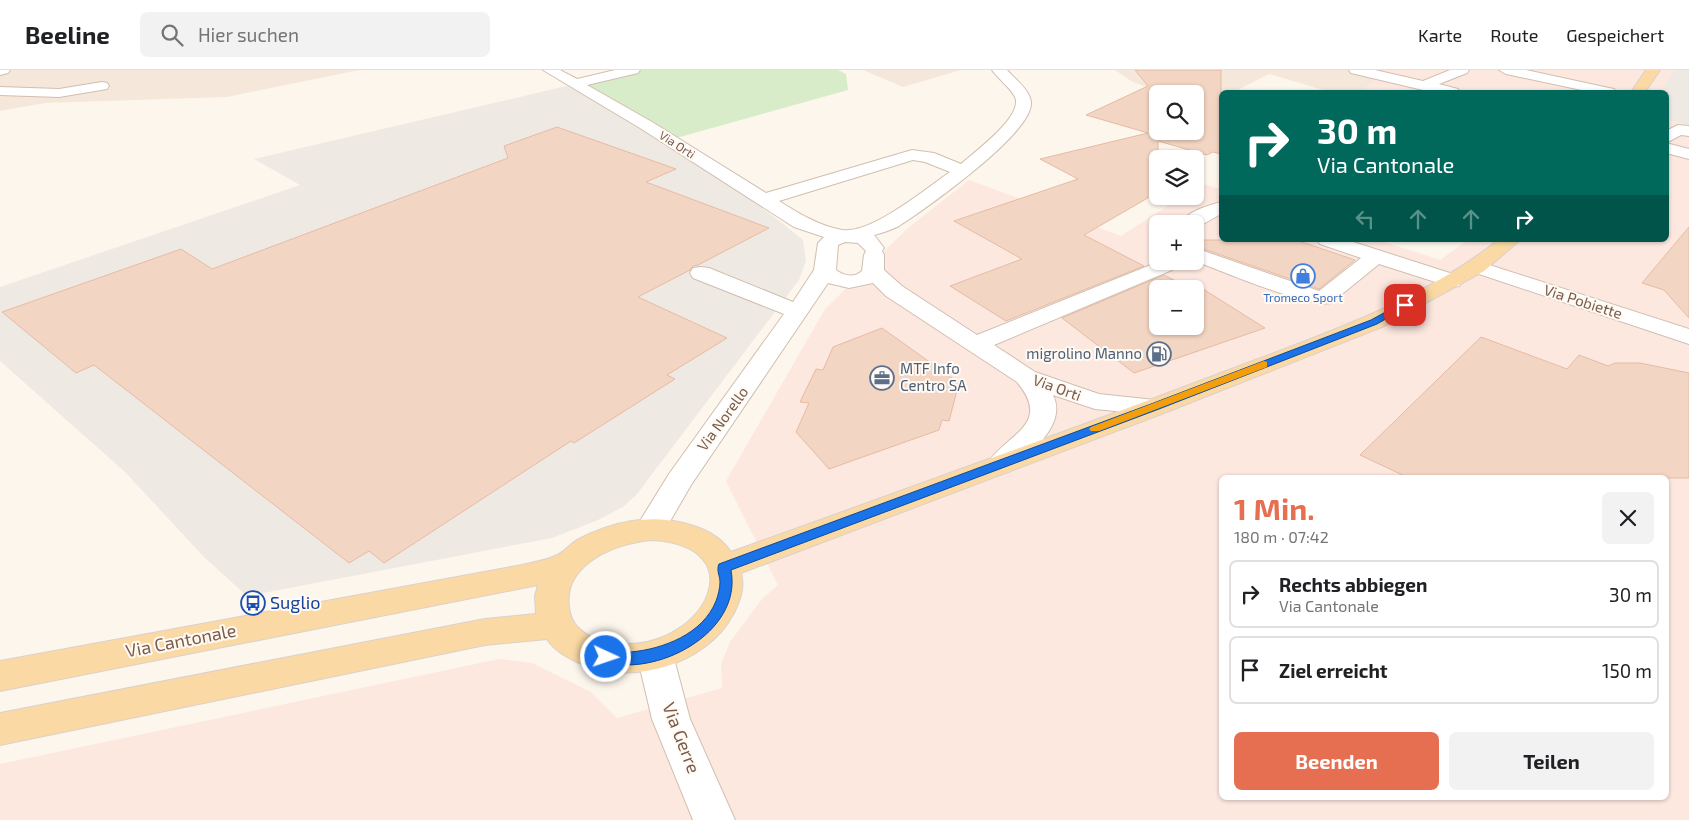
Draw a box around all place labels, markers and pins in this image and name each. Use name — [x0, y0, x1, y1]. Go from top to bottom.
shop icon: Tromeco Sport — [1290, 263, 1316, 289]
pin — [1384, 284, 1426, 326]
place label: Tromeco Sport — [1263, 290, 1343, 304]
fuel station icon: migrolino Manno — [1146, 341, 1172, 367]
place label: migrolino Manno — [1026, 344, 1142, 362]
place label: MTF Info Centro SA — [900, 359, 967, 394]
office icon: MTF Info Centro SA — [869, 365, 895, 391]
bus stop icon: Suglio — [240, 590, 266, 616]
place label: Suglio — [270, 591, 320, 613]

